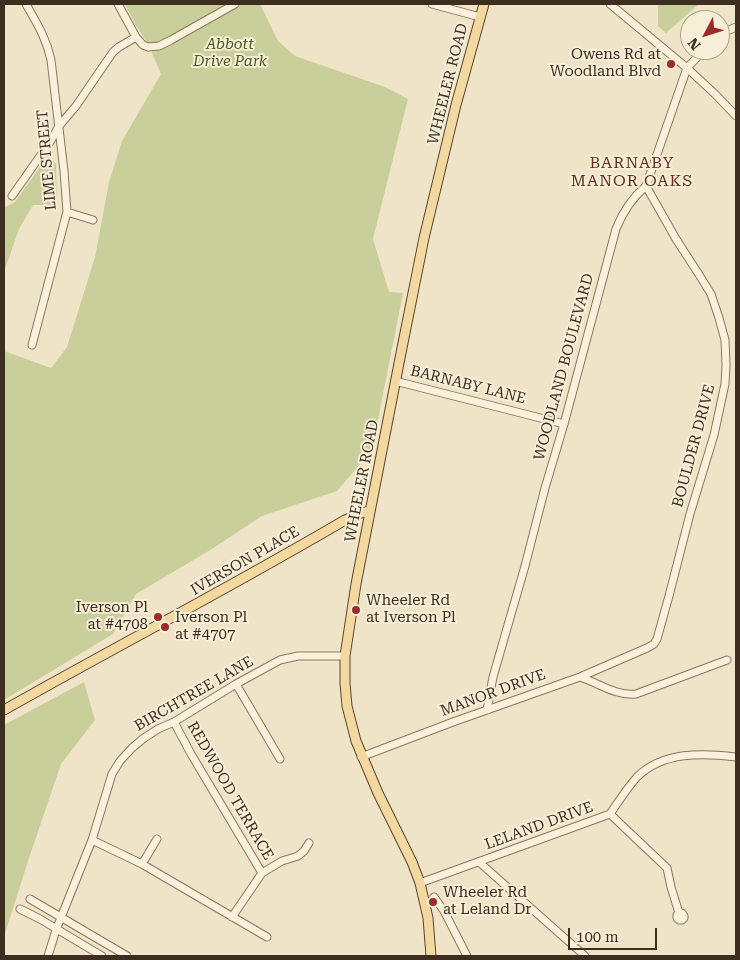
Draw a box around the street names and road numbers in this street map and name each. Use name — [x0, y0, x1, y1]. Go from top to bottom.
street label: WHEELER ROAD — [424, 22, 472, 146]
street label: LIME STREET — [34, 109, 60, 211]
street label: WOODLAND BOULEVARD — [530, 272, 598, 462]
street label: BARNABY LANE — [408, 362, 528, 408]
street label: BOULDER DRIVE — [669, 383, 719, 509]
street label: WHEELER ROAD — [341, 418, 383, 544]
street label: IVERSON PLACE — [187, 523, 303, 599]
street label: BIRCHTREE LANE — [131, 653, 257, 735]
street label: MANOR DRIVE — [438, 666, 548, 720]
street label: REDWOOD TERRACE — [183, 719, 277, 863]
street label: LELAND DRIVE — [482, 798, 596, 854]

